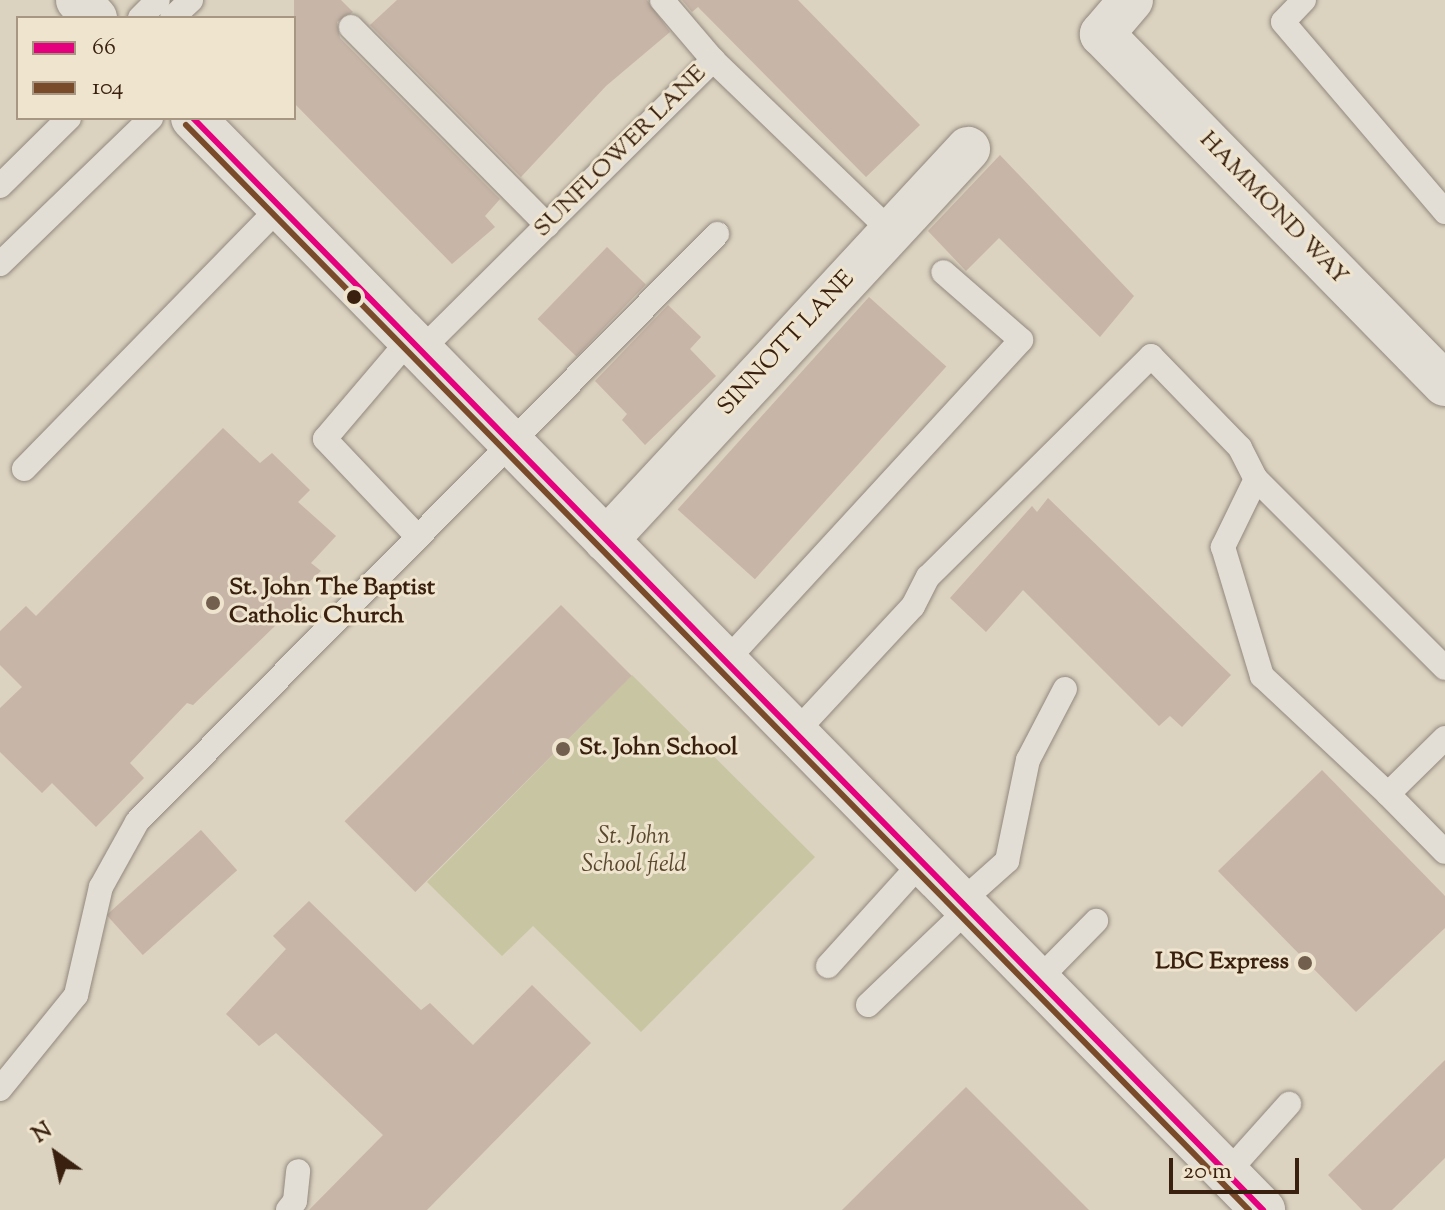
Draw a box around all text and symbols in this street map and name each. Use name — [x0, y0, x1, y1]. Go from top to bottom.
legend — [16, 16, 296, 120]
text: 66 — [92, 31, 116, 65]
street label: SUNFLOWER LANE — [529, 60, 713, 244]
text: 104 — [92, 71, 124, 105]
street label: HAMMOND WAY — [1193, 126, 1353, 292]
street label: SINNOTT LANE — [713, 266, 861, 422]
unlabelled marker — [346, 289, 362, 305]
place label: St. John The Baptist Catholic Church — [229, 575, 435, 631]
marker: St. John The Baptist Catholic Church — [204, 594, 222, 612]
place label: St. John School — [579, 735, 738, 763]
marker: St. John School — [554, 740, 572, 758]
park label: St. John School field — [582, 824, 686, 880]
place label: LBC Express — [1155, 949, 1289, 977]
marker: LBC Express — [1296, 954, 1314, 972]
north arrow — [16, 1114, 96, 1194]
text: N — [27, 1116, 59, 1152]
scale bar — [1173, 1142, 1303, 1192]
text: 20 m — [1183, 1155, 1232, 1189]

